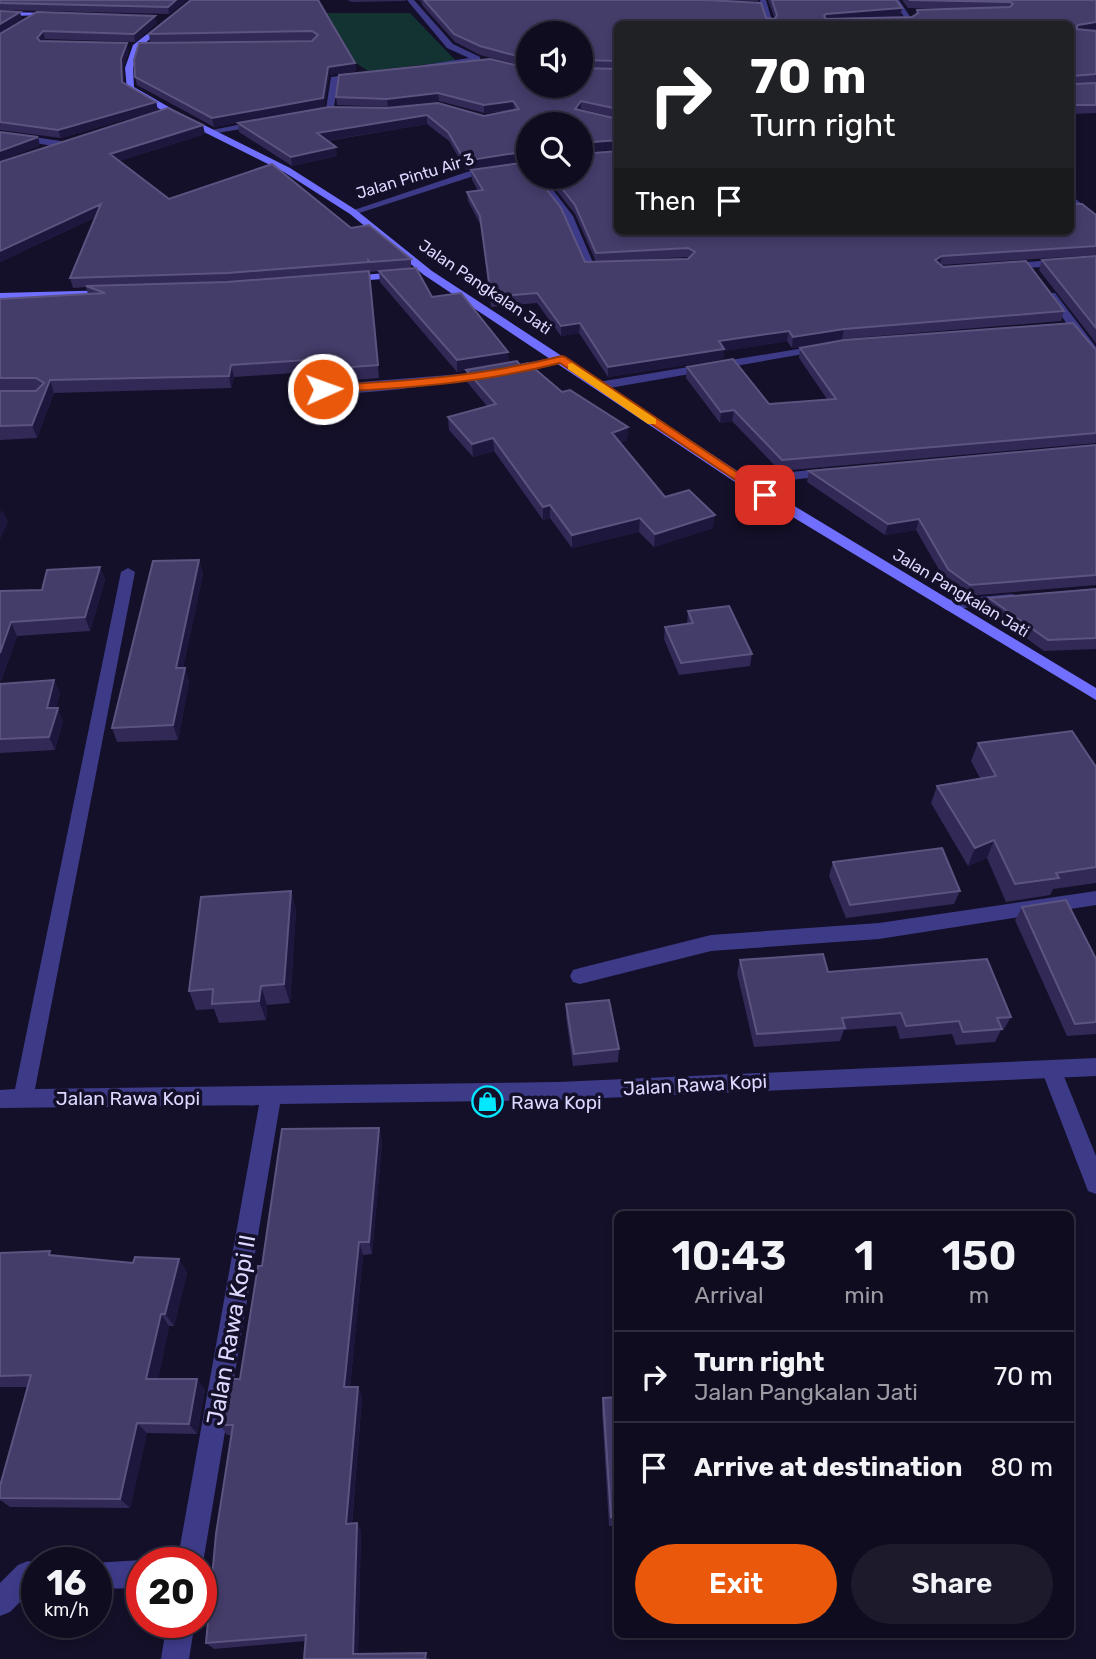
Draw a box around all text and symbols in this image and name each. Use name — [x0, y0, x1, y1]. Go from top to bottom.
map controls — [516, 21, 593, 189]
button: sound — [516, 21, 593, 98]
text: 70 m — [750, 47, 867, 105]
icon: right — [635, 49, 726, 140]
text: Turn right — [750, 106, 895, 144]
button: search — [516, 112, 593, 189]
street label: Jalan Pintu Air 3 — [354, 149, 476, 203]
icon: arrive — [710, 182, 748, 220]
text: Then — [635, 186, 696, 217]
street label: Jalan Pangkalan Jati — [415, 236, 555, 338]
position arrow — [286, 352, 360, 426]
pin — [735, 465, 795, 525]
icon: arrive — [746, 476, 784, 514]
street label: Jalan Pangkalan Jati — [889, 545, 1033, 641]
street label: Jalan Rawa Kopi — [622, 1070, 768, 1100]
shop icon: Rawa Kopi — [471, 1085, 505, 1119]
street label: Jalan Rawa Kopi — [56, 1087, 200, 1110]
place label: Rawa Kopi — [511, 1091, 602, 1114]
text: 10:43 — [672, 1231, 787, 1281]
text: 1 — [854, 1231, 874, 1281]
text: 150 — [942, 1231, 1016, 1281]
street label: Jalan Rawa Kopi II — [200, 1233, 262, 1427]
text: Arrival — [695, 1281, 764, 1309]
text: min — [844, 1281, 884, 1309]
text: m — [969, 1281, 989, 1309]
text: Turn right — [694, 1347, 824, 1378]
icon: right — [635, 1358, 673, 1396]
text: 70 m — [994, 1361, 1053, 1392]
text: Jalan Pangkalan Jati — [694, 1378, 918, 1406]
icon: arrive — [635, 1449, 673, 1487]
text: Arrive at destination — [694, 1452, 962, 1483]
text: 80 m — [990, 1452, 1053, 1483]
button: Exit — [635, 1544, 837, 1624]
button: Share — [851, 1544, 1053, 1624]
speed limit sign: 20 — [126, 1547, 217, 1638]
text: 16 — [46, 1562, 87, 1604]
text: km/h — [44, 1599, 89, 1621]

